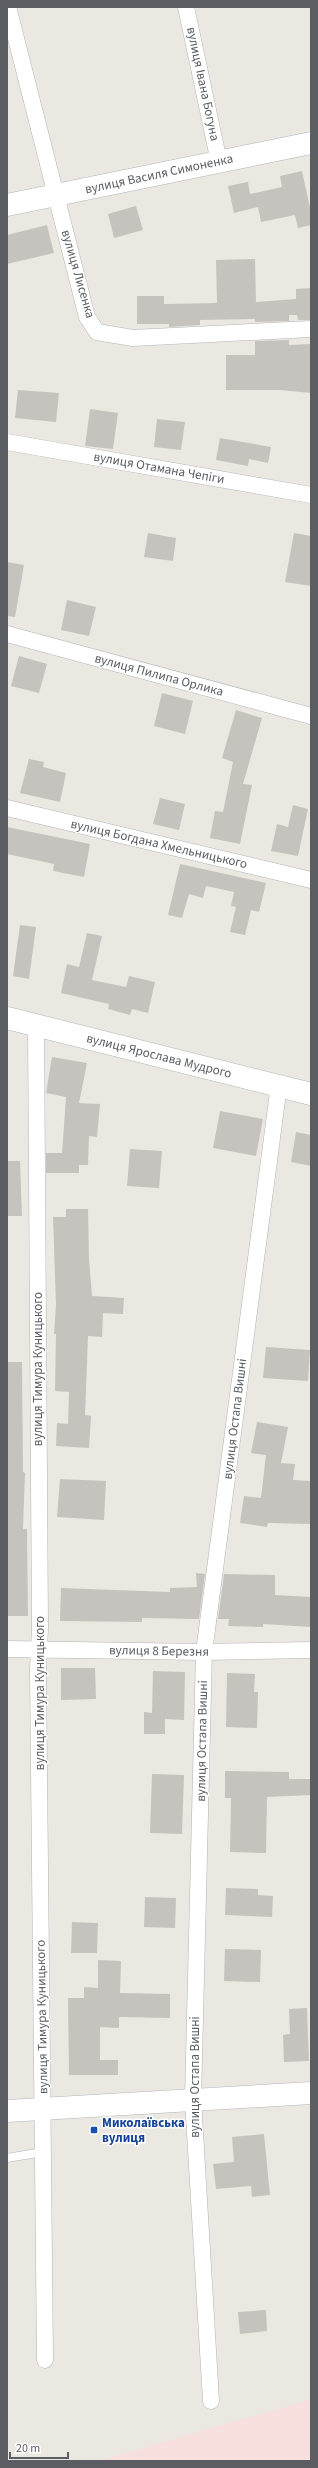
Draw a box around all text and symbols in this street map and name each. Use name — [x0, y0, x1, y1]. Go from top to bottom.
street label: вулиця Івана Богуна — [182, 25, 224, 143]
street label: вулиця Василя Симоненка — [83, 150, 235, 198]
street label: вулиця Лисенка — [57, 228, 99, 320]
street label: вулиця Отамана Чепіги — [92, 448, 226, 488]
street label: вулиця Пилипа Орлика — [93, 649, 225, 701]
street label: вулиця Богдана Хмельницького — [69, 815, 249, 873]
street label: вулиця Ярослава Мудрого — [85, 1029, 233, 1083]
street label: вулиця Тимура Куницького — [29, 1292, 47, 1446]
street label: вулиця Остапа Вишні — [219, 1358, 251, 1480]
street label: вулиця Тимура Куницького — [31, 1616, 49, 1770]
street label: вулиця 8 Березня — [109, 1641, 209, 1661]
street label: вулиця Остапа Вишні — [192, 1680, 212, 1802]
street label: вулиця Тимура Куницького — [32, 1940, 52, 2094]
street label: вулиця Остапа Вишні — [186, 2016, 204, 2138]
place label: Миколаївська вулиця — [102, 2114, 185, 2147]
marker: Миколаївська вулиця — [89, 2125, 99, 2135]
scale bar — [10, 2434, 68, 2460]
text: 20 m — [16, 2440, 40, 2457]

